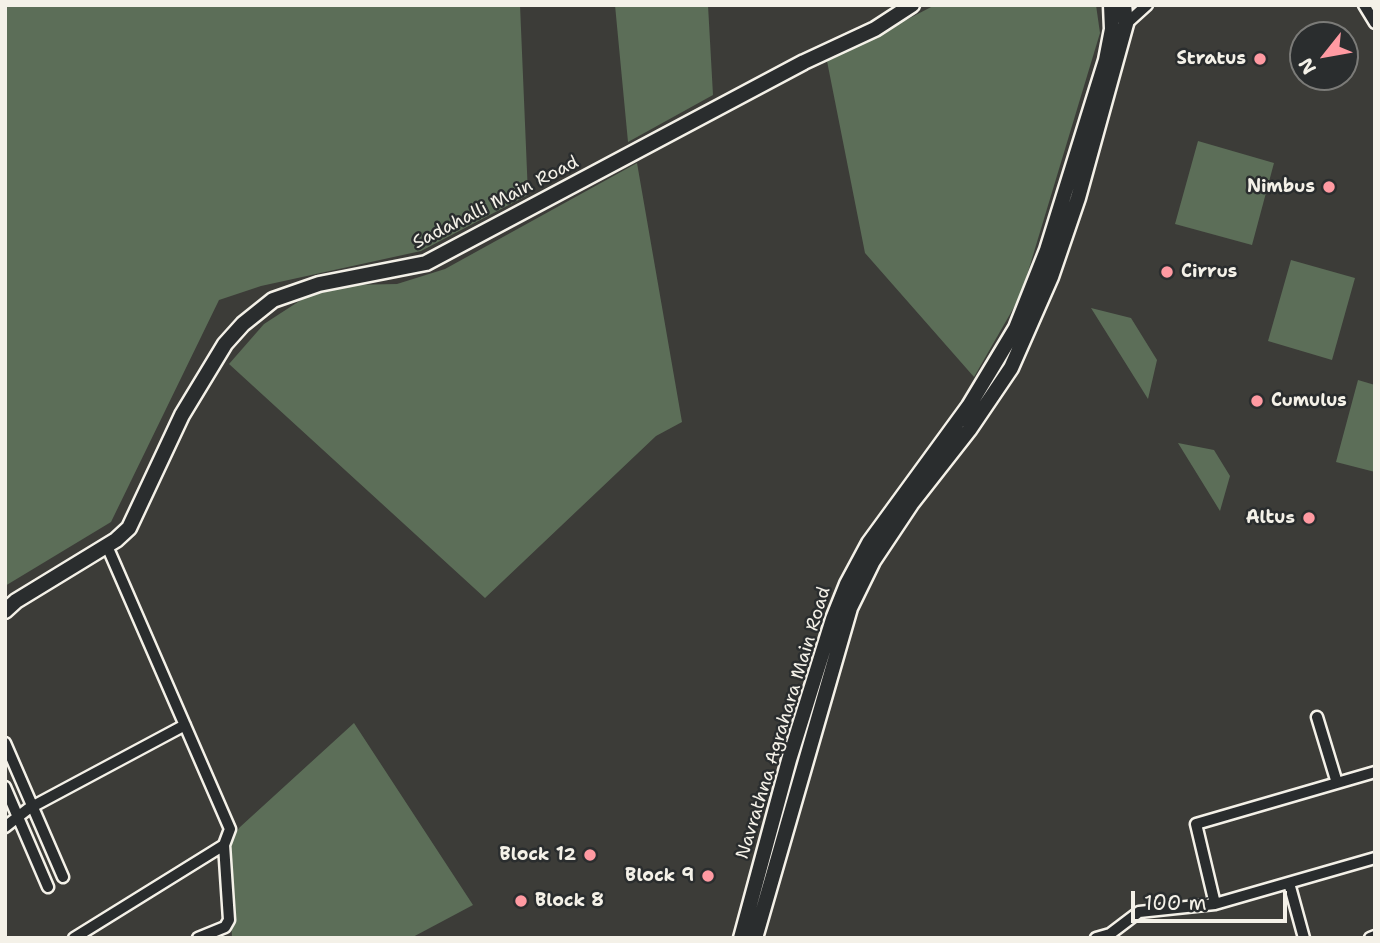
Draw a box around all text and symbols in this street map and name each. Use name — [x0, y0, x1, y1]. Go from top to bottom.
north arrow — [1289, 21, 1359, 91]
place label: Stratus — [1176, 48, 1246, 70]
marker: Stratus — [1252, 51, 1268, 67]
text: N — [1293, 53, 1322, 79]
street label: Sadahalli Main Road — [410, 152, 582, 254]
place label: Nimbus — [1247, 176, 1315, 198]
marker: Nimbus — [1321, 179, 1337, 195]
place label: Cirrus — [1181, 261, 1237, 283]
marker: Cirrus — [1159, 264, 1175, 280]
place label: Cumulus — [1271, 390, 1347, 412]
marker: Cumulus — [1249, 393, 1265, 409]
place label: Altus — [1246, 507, 1295, 529]
marker: Altus — [1301, 510, 1317, 526]
street label: Navrathna Agrahara Main Road — [732, 584, 836, 862]
place label: Block 12 — [499, 844, 576, 866]
marker: Block 12 — [582, 847, 598, 863]
place label: Block 9 — [625, 865, 694, 887]
marker: Block 9 — [700, 868, 716, 884]
scale bar — [1135, 876, 1291, 920]
text: 100 m — [1144, 889, 1207, 917]
place label: Block 8 — [535, 890, 604, 912]
marker: Block 8 — [513, 893, 529, 909]

